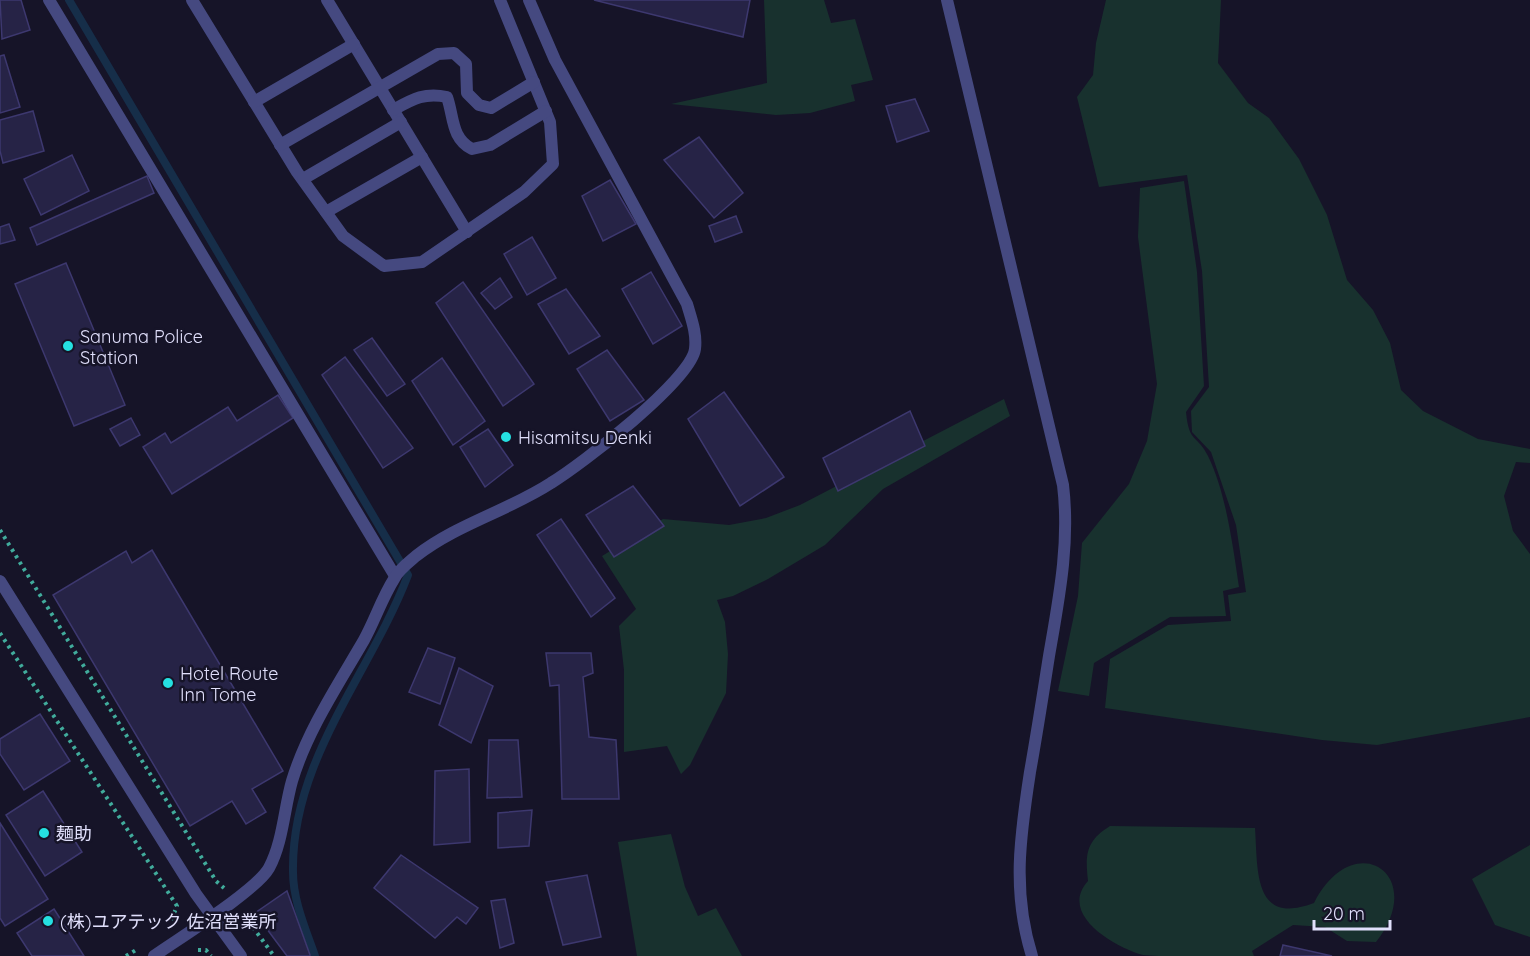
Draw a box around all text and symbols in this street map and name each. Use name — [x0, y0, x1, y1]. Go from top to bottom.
place label: Sanuma Police Station — [80, 325, 203, 369]
marker: Sanuma Police Station — [61, 339, 75, 353]
place label: Hisamitsu Denki — [518, 426, 652, 449]
marker: Hisamitsu Denki — [499, 430, 513, 444]
place label: Hotel Route Inn Tome — [180, 662, 278, 706]
marker: Hotel Route Inn Tome — [161, 676, 175, 690]
place label: 麺助 — [56, 822, 92, 845]
marker: 麺助 — [37, 826, 51, 840]
scale bar — [1314, 893, 1390, 931]
text: 20 m — [1323, 902, 1365, 925]
place label: (株)ユアテック 佐沼営業所 — [60, 910, 276, 933]
marker: (株)ユアテック 佐沼営業所 — [41, 914, 55, 928]

